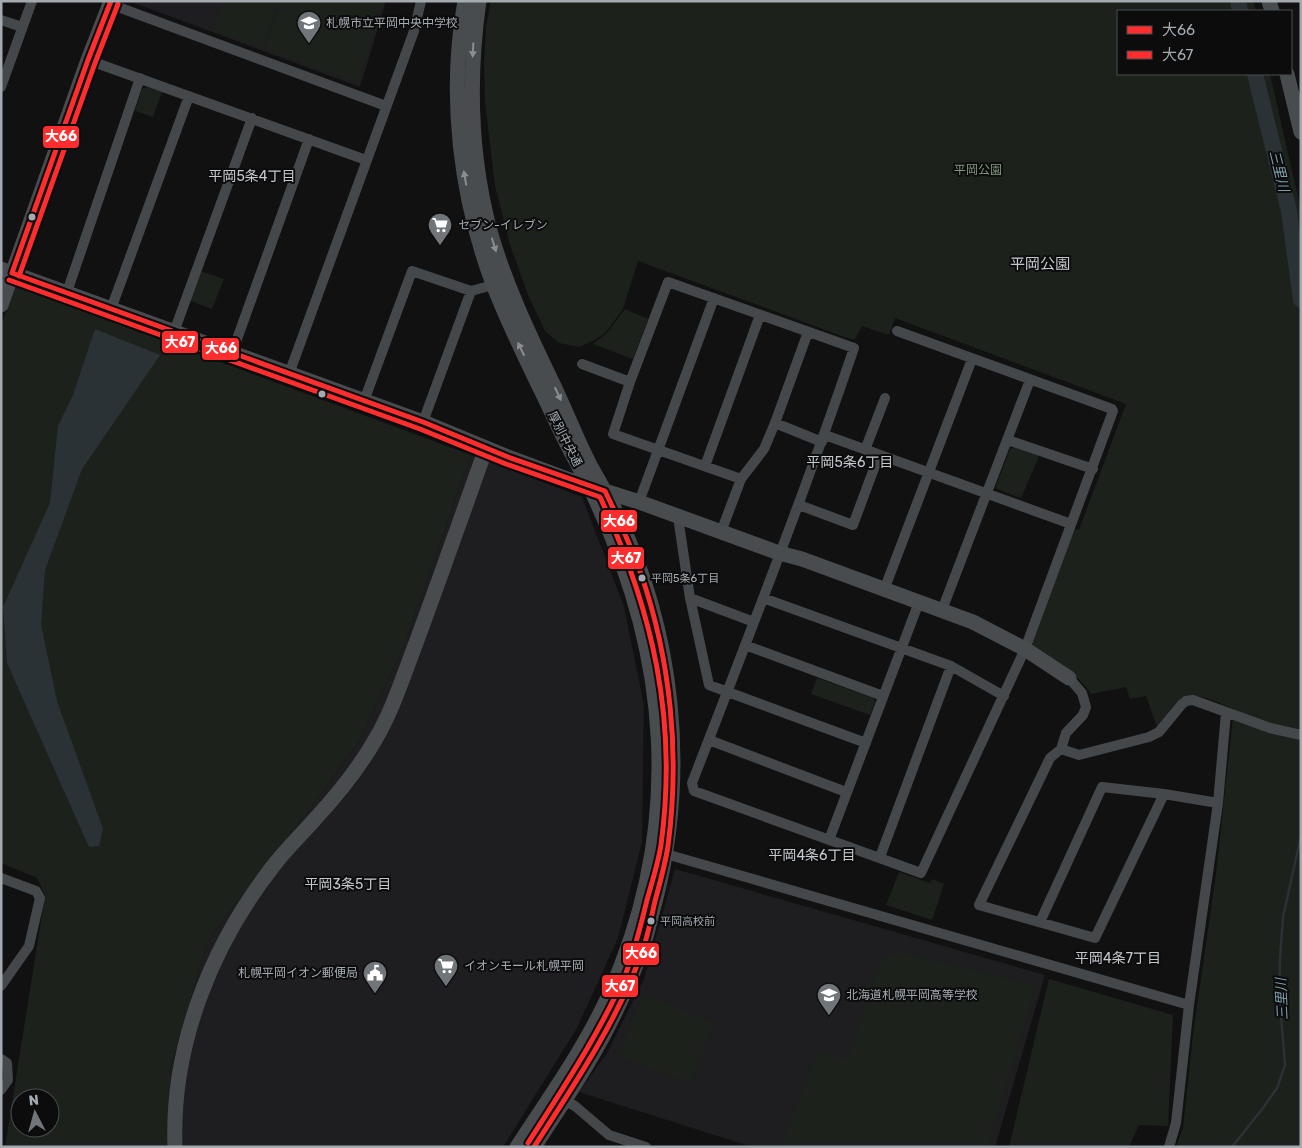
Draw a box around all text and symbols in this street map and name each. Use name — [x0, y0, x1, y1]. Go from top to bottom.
school or university icon: 札幌市立平岡中央中学校 — [296, 10, 322, 44]
legend — [1117, 10, 1292, 75]
place label: 札幌市立平岡中央中学校 — [326, 16, 458, 30]
text: 大66 — [1162, 21, 1195, 39]
one-way arrow — [469, 42, 477, 58]
text: 大67 — [1162, 46, 1194, 64]
line badge: 大66 — [42, 125, 80, 149]
text: 大66 — [45, 128, 77, 145]
water label: 三里川 — [1266, 149, 1293, 195]
park label: 平岡公園 — [954, 163, 1002, 177]
district label: 平岡5条4丁目 — [208, 168, 296, 185]
one-way arrow — [460, 170, 468, 186]
unlabelled marker — [27, 212, 37, 222]
supermarket icon: セブン-イレブン — [427, 212, 453, 246]
place label: セブン-イレブン — [458, 218, 548, 232]
one-way arrow — [491, 238, 499, 253]
district label: 平岡公園 — [1010, 255, 1070, 273]
line badge: 大67 — [161, 330, 199, 354]
text: 大67 — [165, 334, 195, 351]
line badge: 大66 — [201, 337, 240, 361]
text: 大66 — [205, 340, 237, 357]
one-way arrow — [517, 341, 525, 356]
one-way arrow — [554, 387, 562, 401]
unlabelled marker — [317, 389, 327, 399]
street label: 厚別中央通 — [545, 409, 585, 469]
district label: 平岡5条6丁目 — [807, 454, 893, 471]
line badge: 大66 — [600, 509, 638, 533]
text: 大66 — [603, 513, 635, 530]
line badge: 大67 — [607, 546, 645, 570]
text: 大67 — [611, 550, 641, 567]
place label: 平岡5条6丁目 — [651, 572, 719, 585]
marker: 平岡5条6丁目 — [637, 573, 647, 583]
district label: 平岡4条6丁目 — [768, 847, 856, 864]
district label: 平岡3条5丁目 — [305, 876, 391, 893]
place label: 平岡高校前 — [660, 915, 715, 928]
marker: 平岡高校前 — [646, 916, 656, 926]
line badge: 大66 — [622, 942, 660, 966]
text: 大66 — [625, 945, 657, 962]
district label: 平岡4条7丁目 — [1075, 950, 1161, 967]
supermarket icon: イオンモール札幌平岡 — [433, 953, 459, 987]
place label: イオンモール札幌平岡 — [464, 959, 584, 973]
public building icon: 札幌平岡イオン郵便局 — [362, 960, 388, 994]
place label: 札幌平岡イオン郵便局 — [238, 966, 358, 980]
line badge: 大67 — [601, 974, 639, 998]
water label: 三里川 — [1272, 976, 1292, 1020]
text: 大67 — [605, 978, 635, 995]
school or university icon: 北海道札幌平岡高等学校 — [816, 982, 842, 1016]
place label: 北海道札幌平岡高等学校 — [846, 988, 978, 1002]
north arrow — [10, 1088, 60, 1138]
text: N — [28, 1092, 40, 1110]

